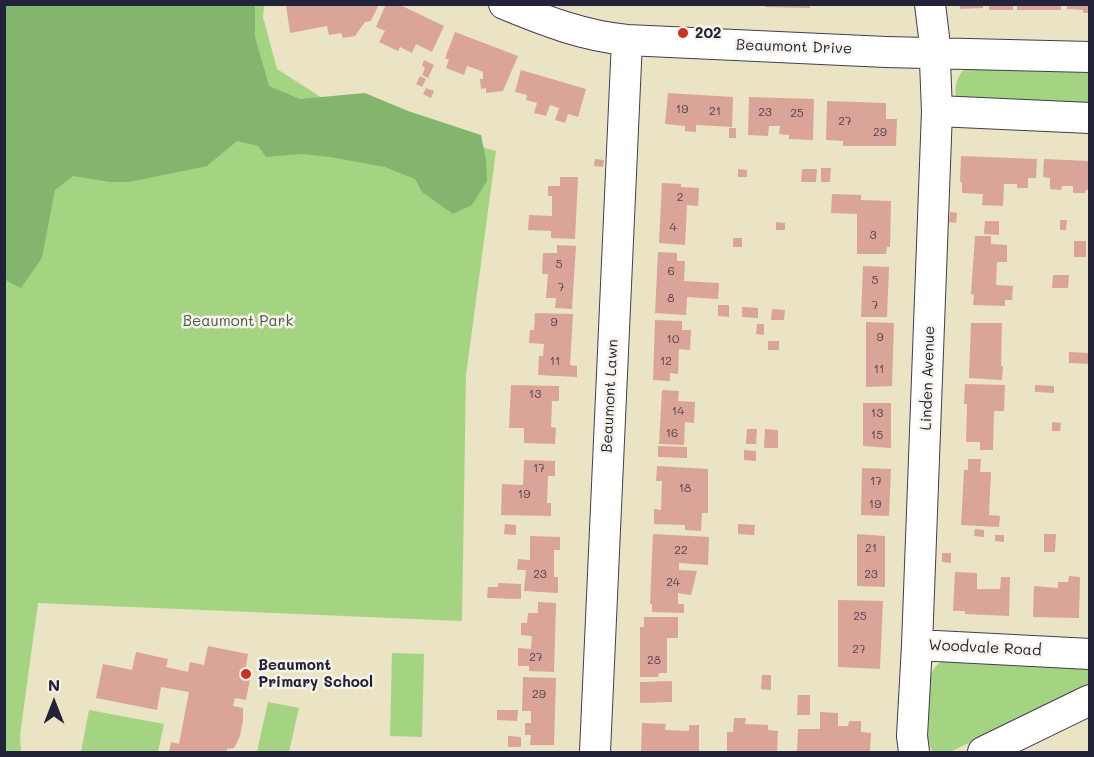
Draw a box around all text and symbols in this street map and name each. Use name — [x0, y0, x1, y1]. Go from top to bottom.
place label: 202 — [695, 24, 721, 42]
marker: 202 — [676, 26, 690, 40]
street label: Beaumont Drive — [736, 36, 852, 58]
house number: 19 — [676, 102, 688, 116]
house number: 21 — [709, 104, 721, 118]
house number: 23 — [758, 105, 772, 119]
house number: 25 — [790, 106, 804, 120]
house number: 27 — [838, 114, 852, 128]
house number: 29 — [873, 125, 887, 139]
house number: 2 — [677, 190, 683, 204]
house number: 4 — [669, 220, 677, 234]
house number: 3 — [869, 228, 877, 242]
house number: 5 — [556, 257, 562, 271]
house number: 6 — [667, 264, 675, 278]
house number: 5 — [872, 273, 878, 287]
house number: 7 — [558, 280, 564, 294]
house number: 8 — [667, 291, 675, 305]
house number: 7 — [872, 298, 878, 312]
park label: Beaumont Park — [183, 312, 293, 330]
house number: 9 — [550, 315, 558, 329]
street label: Linden Avenue — [917, 325, 939, 431]
house number: 9 — [876, 330, 884, 344]
house number: 10 — [667, 332, 679, 346]
street label: Beaumont Lawn — [598, 339, 622, 453]
house number: 11 — [550, 354, 560, 368]
house number: 12 — [660, 354, 672, 368]
house number: 11 — [874, 362, 884, 376]
house number: 13 — [529, 387, 541, 401]
house number: 14 — [672, 404, 684, 418]
house number: 13 — [871, 406, 883, 420]
house number: 16 — [666, 426, 678, 440]
house number: 15 — [871, 428, 883, 442]
house number: 17 — [533, 461, 545, 475]
house number: 17 — [870, 474, 882, 488]
house number: 18 — [679, 481, 691, 495]
house number: 19 — [518, 487, 530, 501]
house number: 19 — [869, 497, 881, 511]
house number: 21 — [865, 541, 877, 555]
house number: 22 — [674, 543, 688, 557]
house number: 23 — [533, 567, 547, 581]
house number: 23 — [864, 567, 878, 581]
house number: 24 — [666, 575, 680, 589]
house number: 25 — [853, 609, 867, 623]
street label: Woodvale Road — [928, 636, 1042, 660]
house number: 27 — [852, 642, 866, 656]
house number: 27 — [529, 650, 543, 664]
house number: 28 — [647, 653, 661, 667]
place label: Beaumont Primary School — [258, 656, 373, 691]
marker: Beaumont Primary School — [239, 667, 253, 681]
north arrow — [24, 673, 84, 733]
text: N — [48, 674, 60, 695]
house number: 29 — [532, 687, 546, 701]

